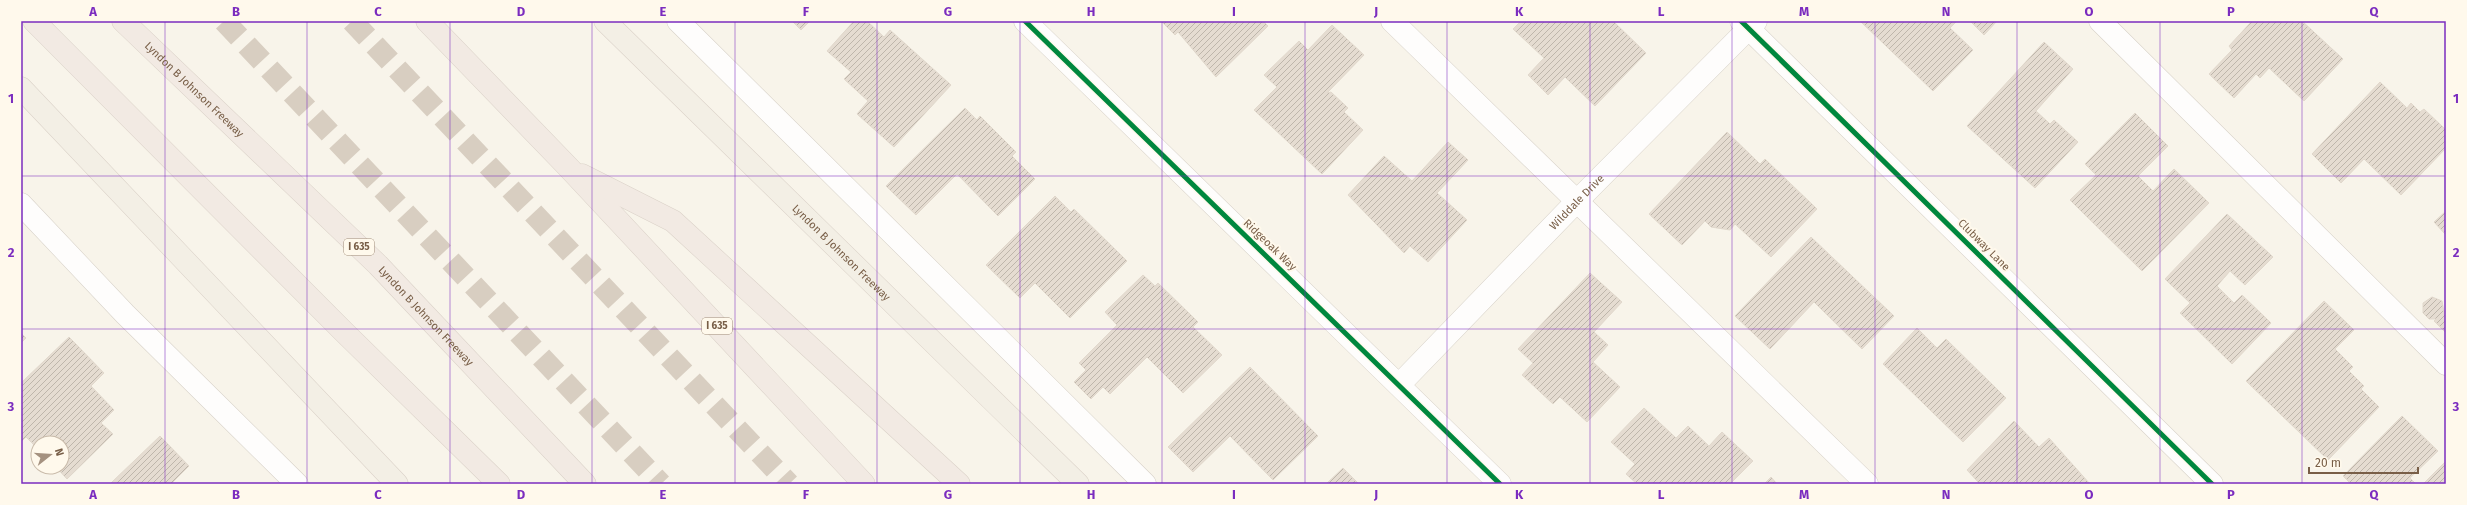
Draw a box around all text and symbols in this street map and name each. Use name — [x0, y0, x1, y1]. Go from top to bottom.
text: A — [88, 4, 97, 19]
text: B — [232, 4, 240, 19]
text: C — [374, 4, 382, 19]
text: D — [517, 4, 526, 19]
text: E — [660, 4, 667, 19]
text: F — [803, 4, 810, 19]
text: G — [944, 4, 952, 19]
text: H — [1087, 4, 1095, 19]
text: I — [1232, 4, 1236, 19]
text: J — [1373, 4, 1378, 19]
text: K — [1515, 4, 1524, 19]
text: L — [1658, 4, 1665, 19]
text: M — [1799, 4, 1809, 19]
text: N — [1942, 4, 1950, 19]
text: O — [2085, 4, 2094, 19]
text: P — [2227, 4, 2235, 19]
text: Q — [2370, 4, 2380, 19]
street label: Lyndon B Johnson Freeway — [142, 39, 247, 140]
text: 1 — [8, 91, 14, 106]
text: 1 — [2453, 91, 2459, 106]
street label: Wilddale Drive — [1546, 171, 1606, 232]
street label: Lyndon B Johnson Freeway — [790, 202, 894, 304]
street label: Ridgeoak Way — [1241, 216, 1300, 274]
street label: Clubway Lane — [1955, 216, 2013, 274]
road number: I 635 — [344, 239, 374, 255]
text: 2 — [8, 245, 15, 260]
text: 2 — [2453, 245, 2460, 260]
street label: Lyndon B Johnson Freeway — [376, 263, 477, 369]
road number: I 635 — [702, 318, 732, 334]
text: 3 — [7, 399, 15, 414]
text: 3 — [2452, 399, 2460, 414]
north arrow — [30, 435, 70, 475]
text: N — [52, 447, 66, 458]
scale bar — [2309, 449, 2418, 475]
text: 20 m — [2315, 456, 2341, 470]
text: A — [88, 487, 97, 502]
text: B — [232, 487, 240, 502]
text: C — [374, 487, 382, 502]
text: D — [517, 487, 526, 502]
text: E — [660, 487, 667, 502]
text: F — [803, 487, 810, 502]
text: G — [944, 487, 952, 502]
text: H — [1087, 487, 1095, 502]
text: I — [1232, 487, 1236, 502]
text: J — [1373, 487, 1378, 502]
text: K — [1515, 487, 1524, 502]
text: L — [1658, 487, 1665, 502]
text: M — [1799, 487, 1809, 502]
text: N — [1942, 487, 1950, 502]
text: O — [2085, 487, 2094, 502]
text: P — [2227, 487, 2235, 502]
text: Q — [2370, 487, 2380, 502]

